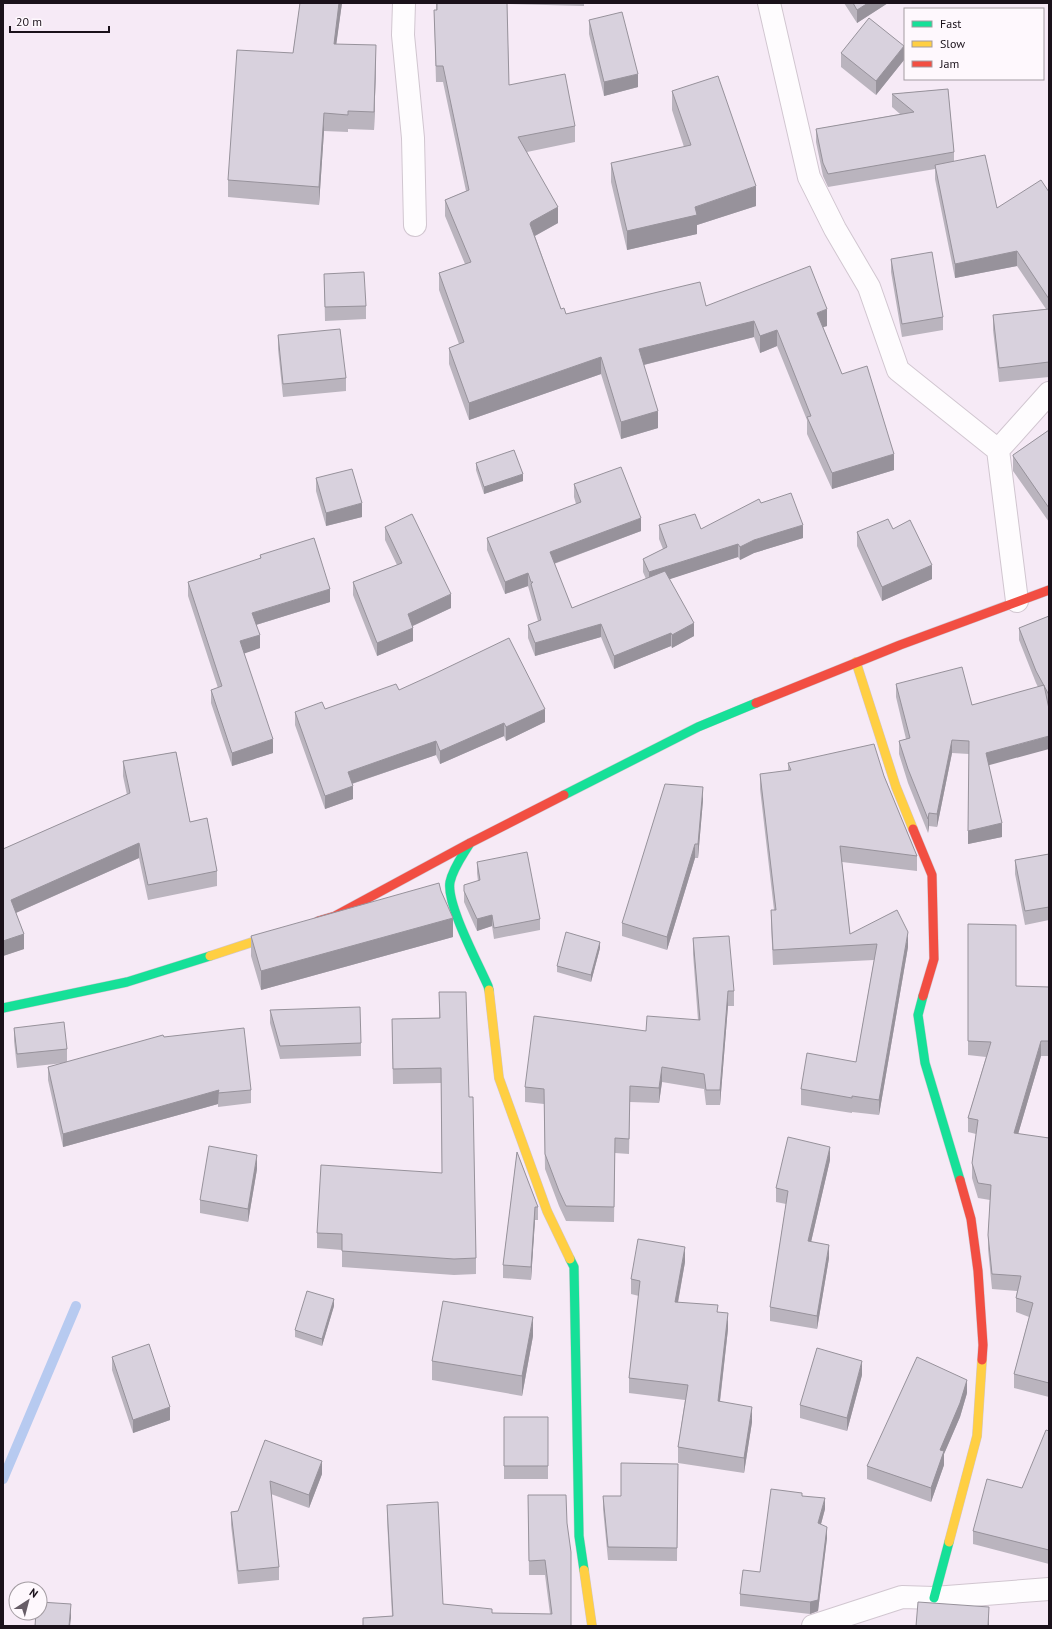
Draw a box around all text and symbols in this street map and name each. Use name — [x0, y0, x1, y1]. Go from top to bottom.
scale bar — [10, 8, 109, 34]
legend — [904, 8, 1044, 80]
text: 20 m — [16, 14, 42, 29]
text: Fast — [940, 16, 961, 31]
text: Slow — [940, 36, 965, 51]
text: Jam — [939, 56, 959, 71]
north arrow — [8, 1581, 48, 1621]
text: N — [27, 1585, 41, 1601]

